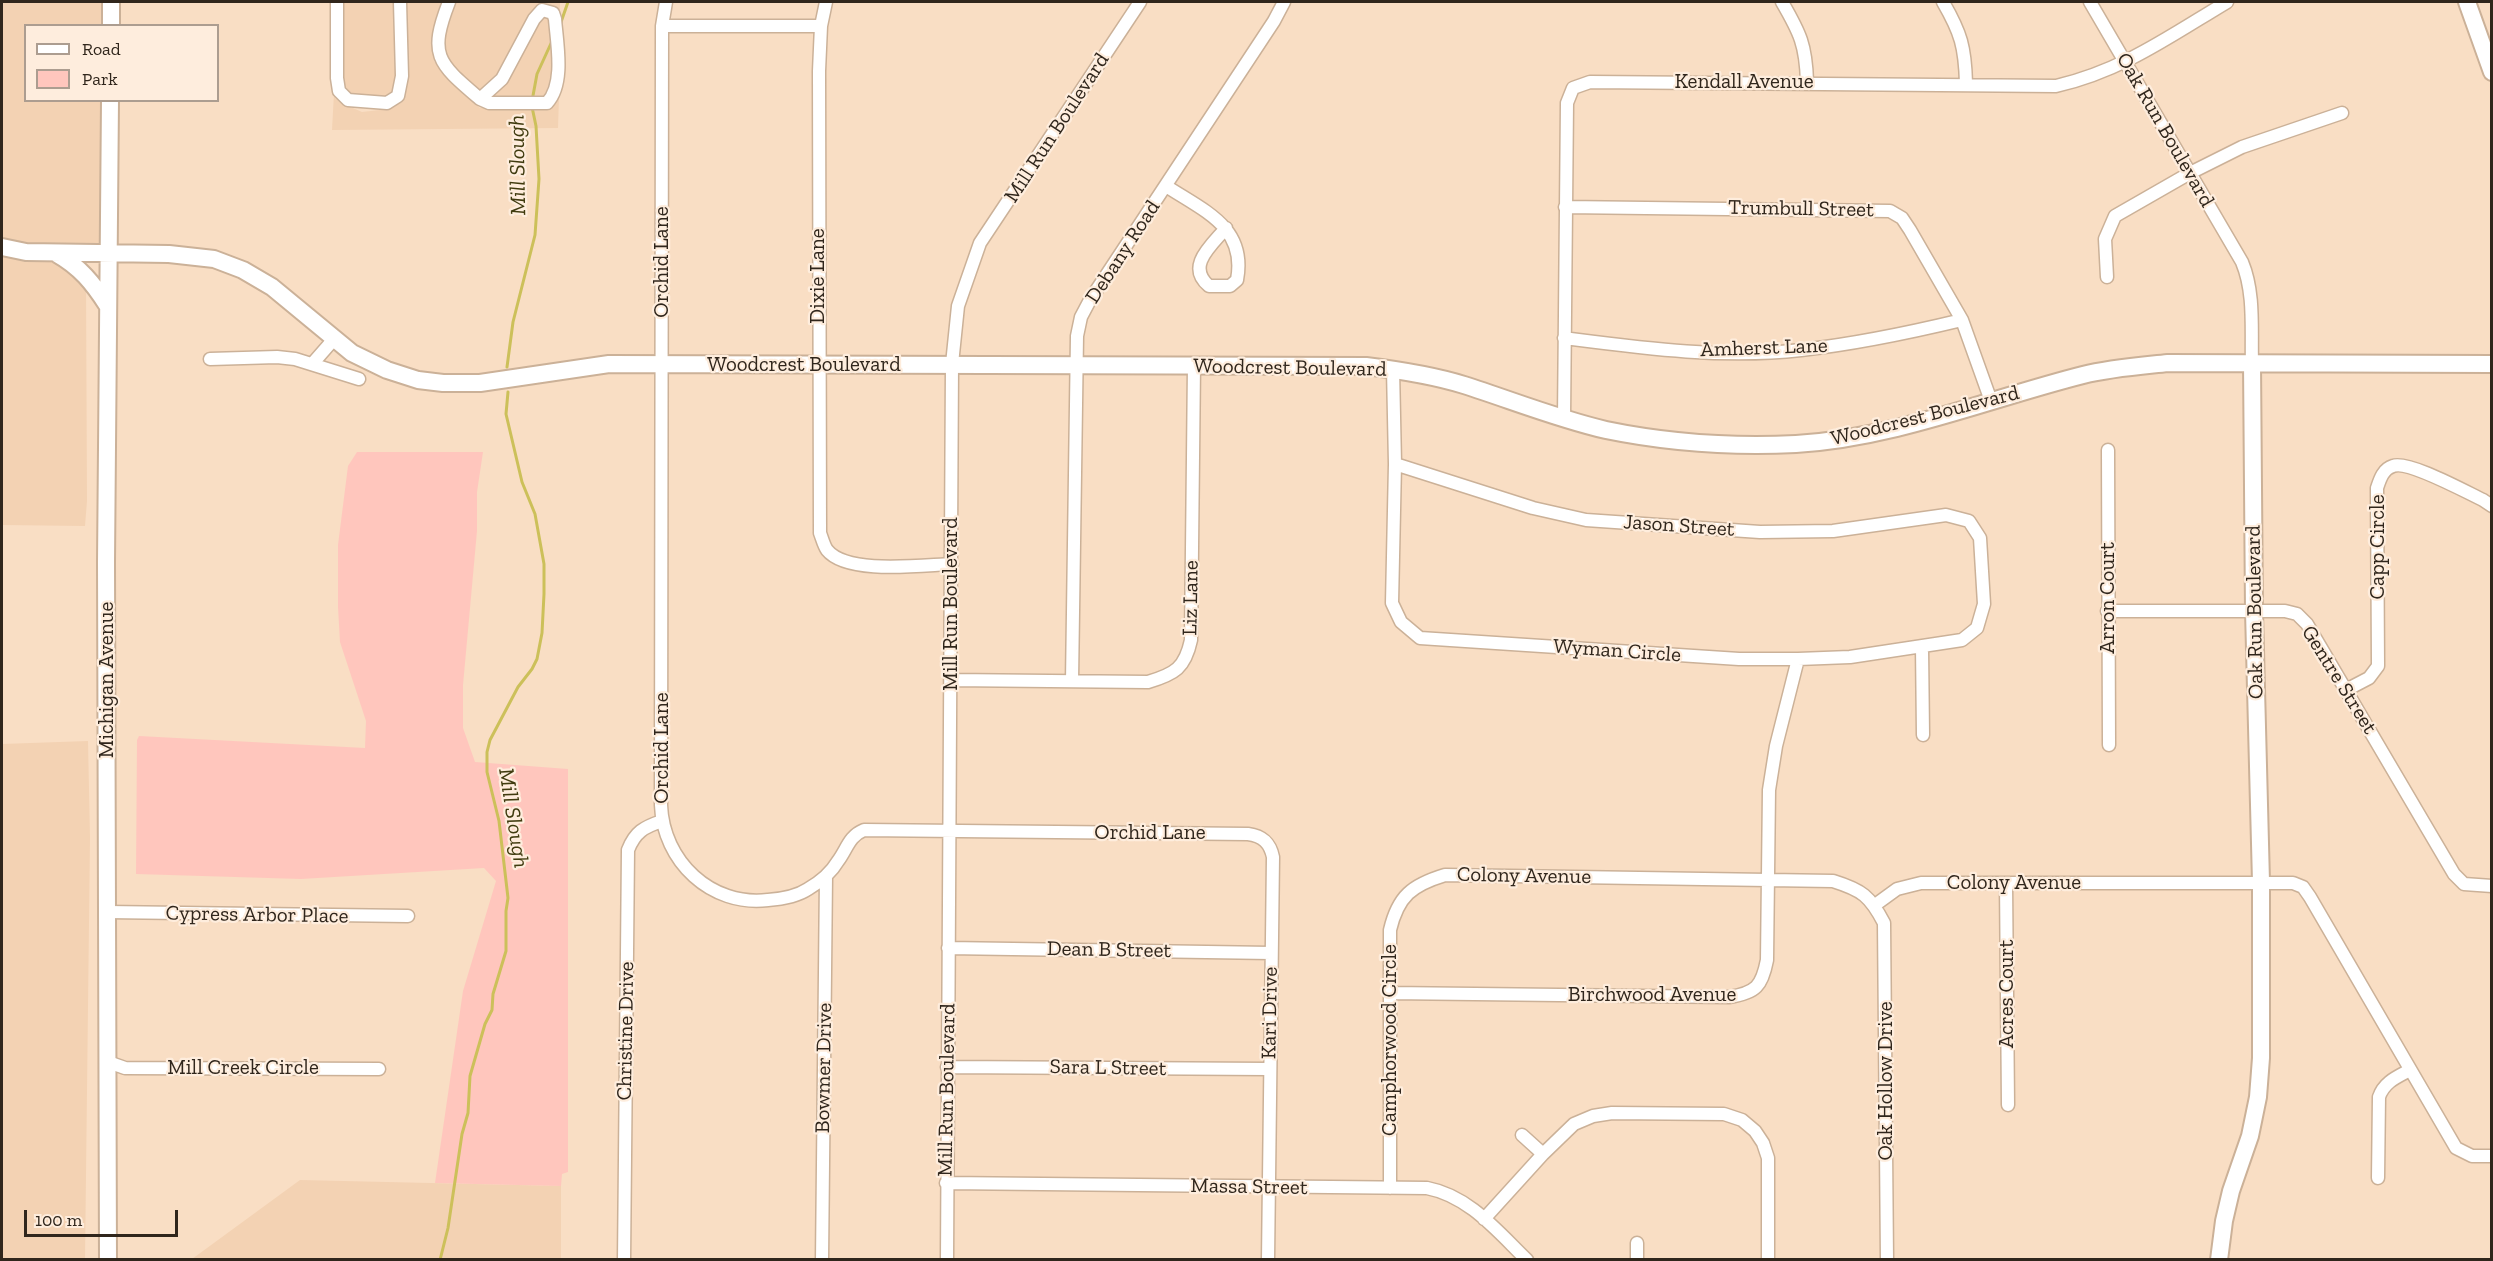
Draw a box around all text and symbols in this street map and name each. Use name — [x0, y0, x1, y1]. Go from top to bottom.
legend — [24, 24, 219, 102]
text: Road — [82, 38, 121, 60]
street label: Mill Run Boulevard — [999, 48, 1115, 208]
street label: Oak Run Boulevard — [2111, 48, 2219, 212]
text: Park — [82, 68, 118, 90]
street label: Kendall Avenue — [1674, 69, 1814, 95]
water label: Mill Slough — [504, 114, 532, 216]
street label: Trumbull Street — [1728, 195, 1874, 223]
street label: Debany Road — [1080, 196, 1166, 308]
street label: Orchid Lane — [649, 206, 675, 318]
street label: Dixie Lane — [805, 228, 831, 324]
street label: Amherst Lane — [1700, 333, 1828, 363]
street label: Woodcrest Boulevard — [707, 352, 901, 378]
street label: Woodcrest Boulevard — [1193, 354, 1387, 382]
street label: Woodcrest Boulevard — [1828, 380, 2022, 452]
street label: Capp Circle — [2365, 495, 2391, 599]
street label: Jason Street — [1623, 510, 1735, 542]
street label: Mill Run Boulevard — [938, 517, 964, 691]
street label: Oak Run Boulevard — [2241, 525, 2269, 699]
street label: Arron Court — [2095, 542, 2121, 654]
street label: Liz Lane — [1178, 560, 1204, 636]
street label: Michigan Avenue — [94, 602, 120, 758]
street label: Gentre Street — [2296, 621, 2382, 739]
street label: Wyman Circle — [1552, 634, 1682, 668]
street label: Orchid Lane — [649, 692, 675, 804]
water label: Mill Slough — [492, 766, 534, 870]
street label: Orchid Lane — [1094, 820, 1206, 846]
street label: Colony Avenue — [1457, 862, 1591, 890]
street label: Colony Avenue — [1947, 870, 2081, 896]
street label: Cypress Arbor Place — [165, 901, 349, 929]
street label: Dean B Street — [1047, 936, 1171, 964]
street label: Acres Court — [1994, 940, 2020, 1048]
street label: Camphorwood Circle — [1377, 944, 1403, 1136]
street label: Christine Drive — [612, 961, 640, 1101]
street label: Kari Drive — [1257, 967, 1283, 1059]
street label: Birchwood Avenue — [1568, 982, 1736, 1008]
street label: Oak Hollow Drive — [1873, 1001, 1899, 1161]
street label: Bowmer Drive — [810, 1003, 838, 1133]
street label: Mill Run Boulevard — [933, 1003, 961, 1177]
street label: Sara L Street — [1049, 1054, 1167, 1082]
street label: Mill Creek Circle — [167, 1055, 319, 1081]
street label: Massa Street — [1190, 1173, 1308, 1201]
scale bar — [27, 1198, 182, 1236]
text: 100 m — [35, 1209, 82, 1231]

